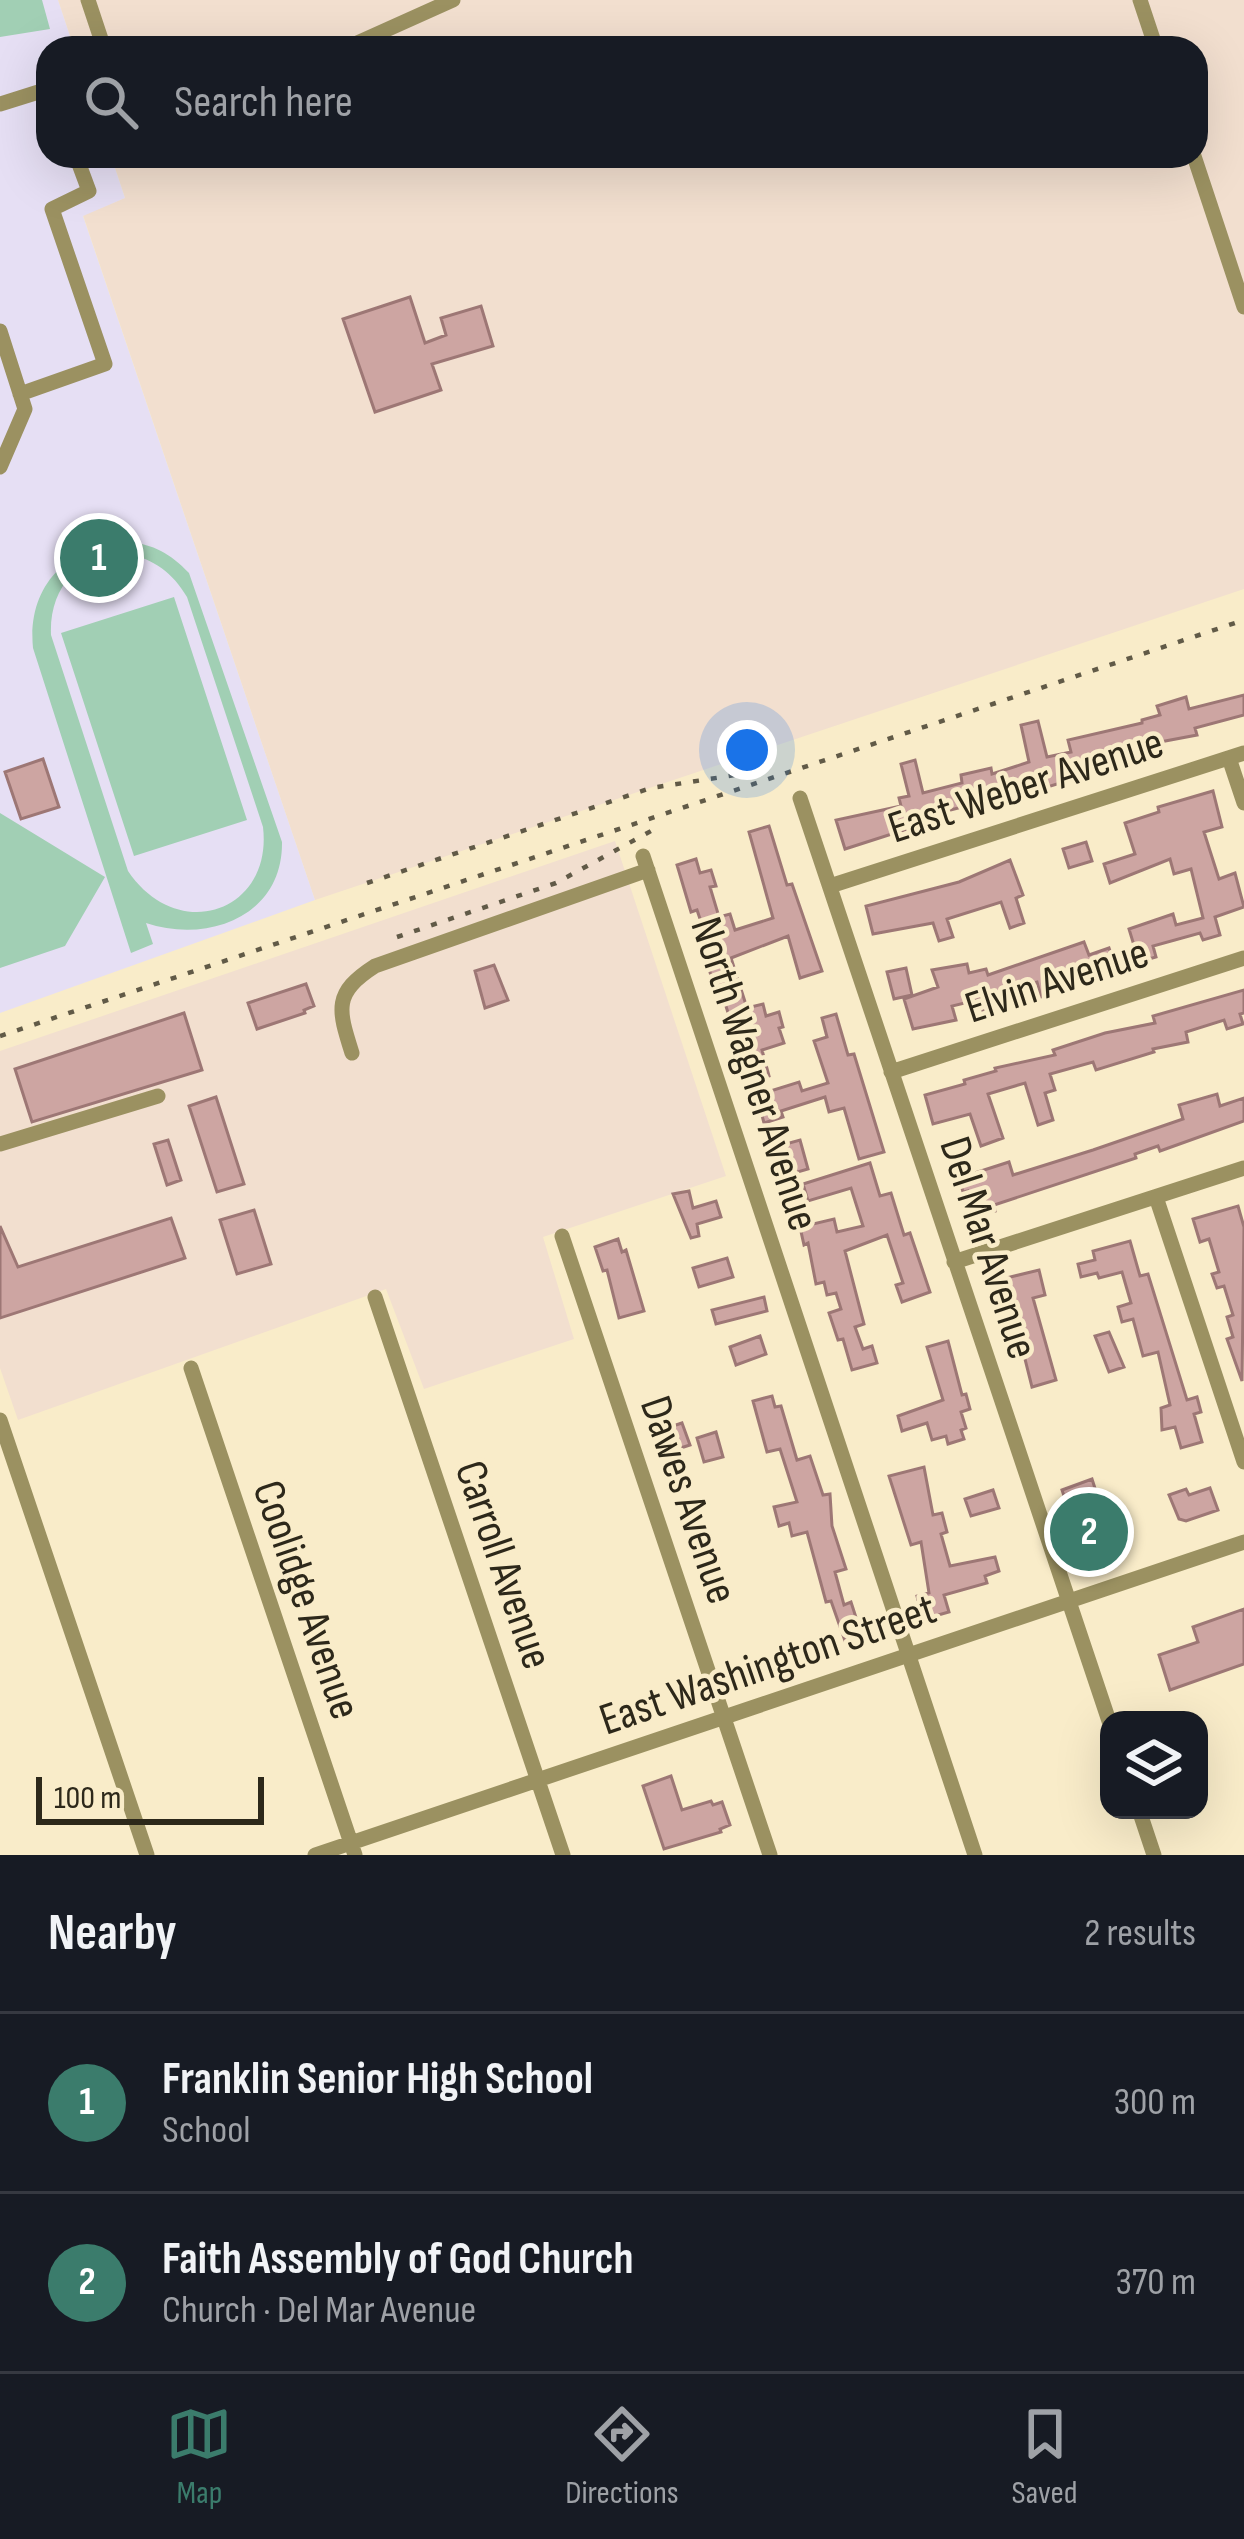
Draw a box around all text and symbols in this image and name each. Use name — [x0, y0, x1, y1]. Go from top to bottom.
search box — [36, 36, 1208, 168]
icon: search — [78, 69, 144, 135]
text: Search here — [174, 75, 353, 130]
pin: 1 — [60, 513, 138, 603]
street label: East Weber Avenue — [882, 716, 1170, 856]
your location — [717, 720, 777, 780]
street label: North Wagner Avenue — [677, 910, 831, 1238]
street label: Elvin Avenue — [959, 926, 1155, 1036]
street label: Del Mar Avenue — [926, 1130, 1050, 1366]
street label: Dawes Avenue — [627, 1389, 749, 1611]
street label: Carroll Avenue — [442, 1454, 564, 1676]
street label: Coolidge Avenue — [240, 1474, 372, 1726]
pin: 2 — [1050, 1487, 1128, 1577]
street label: East Washington Street — [593, 1582, 943, 1748]
map controls — [1100, 1711, 1208, 1819]
button: layers — [1100, 1711, 1208, 1819]
scale bar — [36, 1771, 264, 1824]
text: 100 m — [54, 1778, 121, 1818]
text: Nearby — [48, 1903, 177, 1964]
text: 2 results — [1084, 1910, 1196, 1957]
text: Franklin Senior High School — [162, 2052, 593, 2107]
text: 1 — [79, 2079, 95, 2126]
text: 300 m — [1114, 2079, 1196, 2126]
text: School — [162, 2107, 251, 2154]
text: Faith Assembly of God Church — [162, 2232, 634, 2287]
text: 2 — [78, 2259, 96, 2306]
text: 370 m — [1116, 2259, 1196, 2306]
text: Church · Del Mar Avenue — [162, 2287, 476, 2334]
tab: Map — [166, 2401, 232, 2513]
tab: Directions — [565, 2401, 679, 2513]
tab: Saved — [1011, 2401, 1078, 2513]

